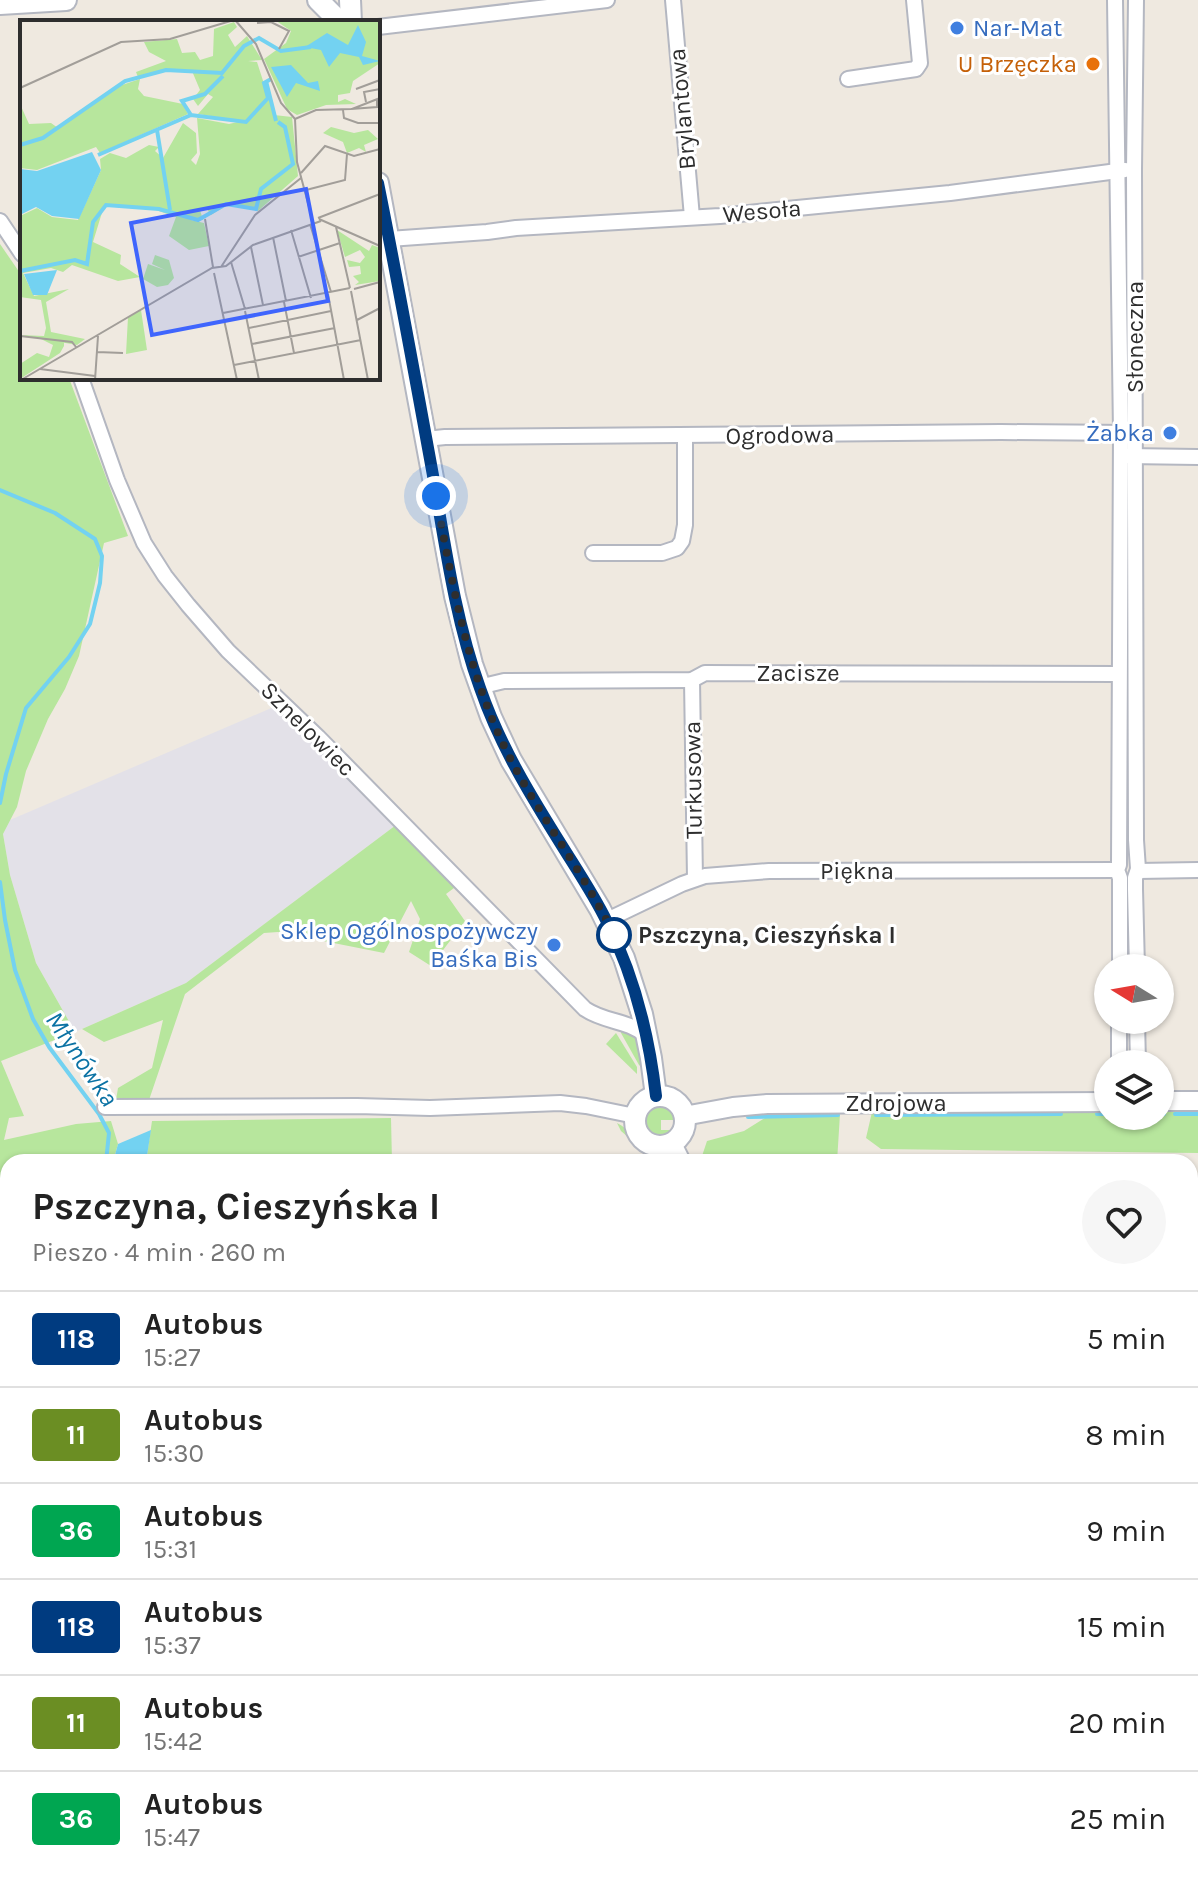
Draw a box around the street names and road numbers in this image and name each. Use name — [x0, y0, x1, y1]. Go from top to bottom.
street label: Brylantowa — [663, 47, 701, 171]
street label: Wesoła — [722, 194, 802, 228]
street label: Słoneczna — [1121, 281, 1149, 393]
street label: Ogrodowa — [725, 420, 835, 450]
street label: Zacisze — [756, 659, 840, 687]
street label: Sznelowiec — [255, 676, 361, 782]
street label: Turkusowa — [678, 721, 708, 839]
street label: Piękna — [820, 857, 894, 885]
street label: Zdrojowa — [845, 1089, 947, 1117]

